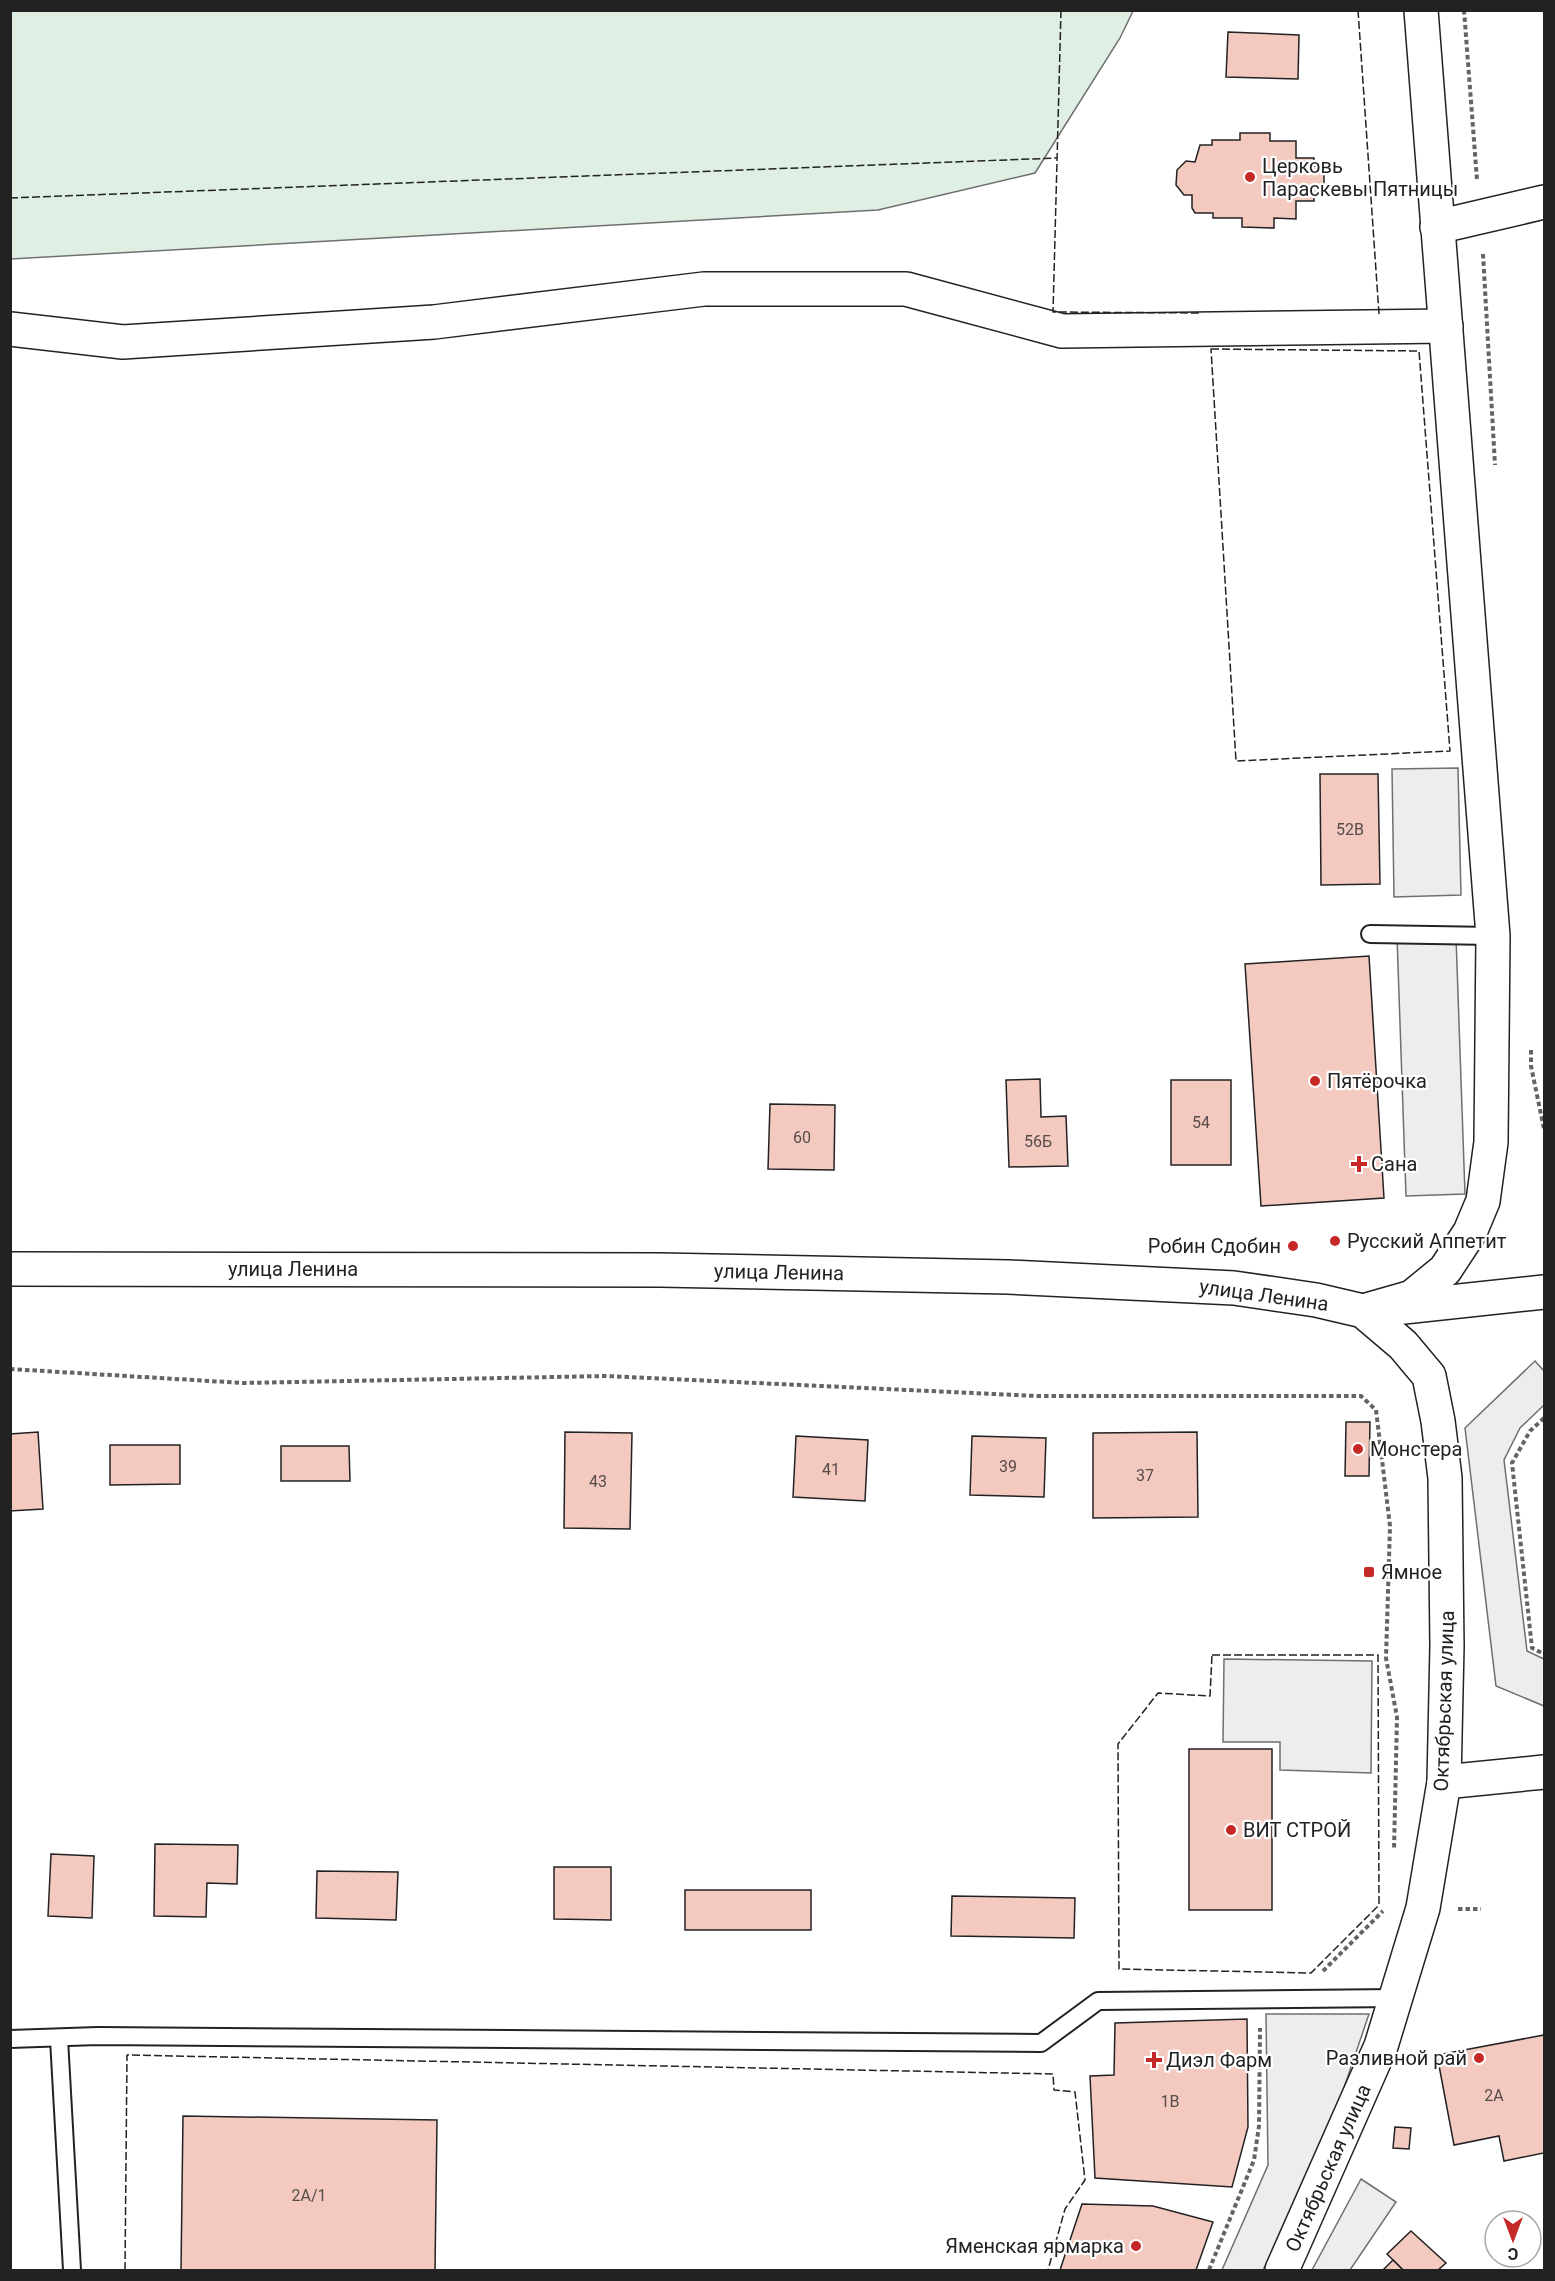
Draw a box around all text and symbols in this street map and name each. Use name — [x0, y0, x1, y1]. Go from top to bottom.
place label: Церковь Параскевы Пятницы — [1262, 154, 1458, 201]
marker: Церковь Параскевы Пятницы — [1243, 170, 1257, 184]
house number: 52В — [1336, 820, 1364, 839]
place label: Пятёрочка — [1327, 1069, 1427, 1093]
marker: Пятёрочка — [1308, 1074, 1322, 1088]
house number: 54 — [1192, 1113, 1210, 1132]
house number: 60 — [793, 1128, 811, 1147]
house number: 56Б — [1024, 1132, 1052, 1151]
place label: Сана — [1371, 1152, 1417, 1176]
marker: Сана — [1352, 1157, 1366, 1171]
place label: Русский Аппетит — [1347, 1229, 1507, 1253]
place label: Робин Сдобин — [1148, 1234, 1281, 1258]
marker: Русский Аппетит — [1328, 1234, 1342, 1248]
marker: Робин Сдобин — [1286, 1239, 1300, 1253]
street label: улица Ленина — [228, 1257, 358, 1281]
street label: улица Ленина — [714, 1259, 844, 1285]
street label: улица Ленина — [1198, 1274, 1330, 1316]
place label: Монстера — [1370, 1437, 1462, 1461]
marker: Монстера — [1351, 1442, 1365, 1456]
house number: 39 — [999, 1457, 1017, 1476]
house number: 41 — [822, 1460, 840, 1479]
house number: 37 — [1136, 1466, 1154, 1485]
house number: 43 — [589, 1472, 607, 1491]
place label: Ямное — [1381, 1560, 1442, 1584]
marker: Ямное — [1362, 1565, 1376, 1579]
street label: Октябрьская улица — [1429, 1610, 1459, 1792]
place label: ВИТ СТРОЙ — [1243, 1818, 1351, 1842]
marker: ВИТ СТРОЙ — [1224, 1823, 1238, 1837]
place label: Разливной рай — [1326, 2046, 1467, 2070]
place label: Диэл Фарм — [1166, 2048, 1272, 2072]
marker: Разливной рай — [1472, 2051, 1486, 2065]
marker: Диэл Фарм — [1147, 2053, 1161, 2067]
street label: Октябрьская улица — [1280, 2080, 1376, 2256]
house number: 2А — [1484, 2086, 1504, 2105]
house number: 1В — [1161, 2092, 1180, 2111]
house number: 2А/1 — [291, 2186, 327, 2205]
north arrow — [1483, 2209, 1543, 2269]
place label: Яменская ярмарка — [945, 2234, 1124, 2258]
marker: Яменская ярмарка — [1129, 2239, 1143, 2253]
text: С — [1508, 2244, 1518, 2263]

